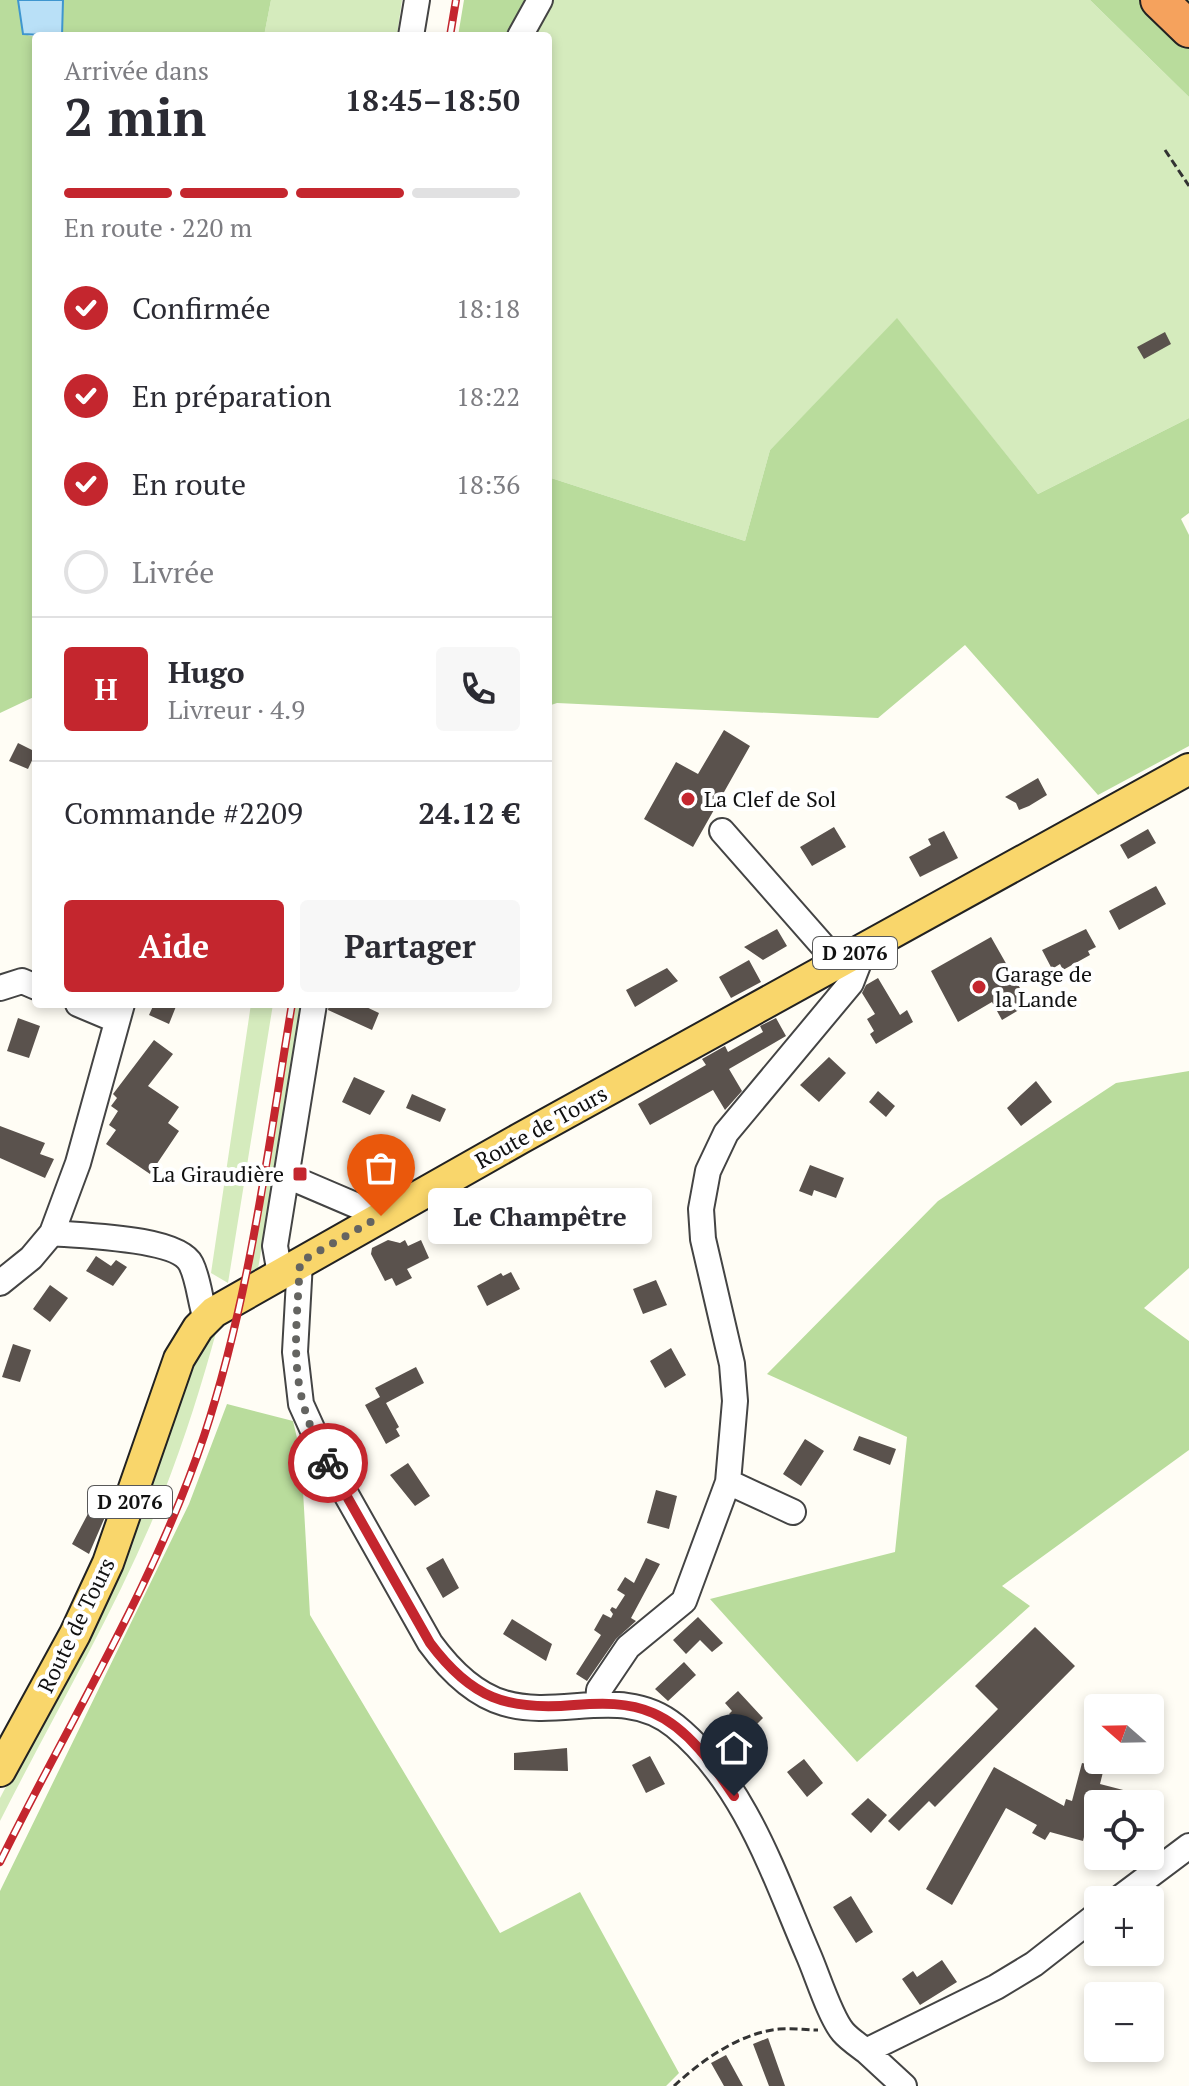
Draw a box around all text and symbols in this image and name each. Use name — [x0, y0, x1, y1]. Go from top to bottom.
text: Arrivée dans — [64, 53, 209, 87]
text: 18:45–18:50 — [345, 80, 520, 120]
text: 2 min — [64, 82, 206, 151]
text: En route · 220 m — [64, 210, 252, 244]
icon: check — [64, 286, 108, 330]
text: Confirmée — [132, 288, 271, 328]
text: 18:18 — [456, 291, 520, 325]
icon: check — [64, 374, 108, 418]
text: En préparation — [132, 376, 332, 416]
text: 18:22 — [456, 379, 520, 413]
icon: check — [64, 462, 108, 506]
text: En route — [132, 464, 246, 504]
text: 18:36 — [456, 467, 520, 501]
text: Livrée — [132, 552, 214, 592]
button: phone — [436, 647, 520, 731]
text: Hugo — [168, 652, 244, 692]
text: H — [94, 669, 118, 709]
text: Livreur · 4.9 — [168, 692, 305, 726]
place label: La Clef de Sol — [704, 784, 836, 813]
marker: La Clef de Sol — [679, 790, 697, 808]
text: Commande #2209 — [64, 793, 303, 833]
text: 24.12 € — [418, 793, 520, 833]
button: Aide — [64, 900, 284, 992]
button: Partager — [300, 900, 520, 992]
road number: D 2076 — [813, 937, 897, 969]
place label: Garage de la Lande — [995, 959, 1092, 1013]
marker: Garage de la Lande — [970, 978, 988, 996]
street label: Route de Tours — [470, 1078, 612, 1175]
pin — [347, 1134, 415, 1216]
icon: bag — [359, 1146, 403, 1190]
place label: La Giraudière — [152, 1159, 284, 1188]
marker: La Giraudière — [291, 1165, 309, 1183]
callout: Le Champêtre — [429, 1188, 653, 1244]
text: Le Champêtre — [453, 1199, 627, 1233]
courier — [288, 1423, 368, 1503]
icon: bike — [306, 1441, 350, 1485]
road number: D 2076 — [88, 1486, 172, 1518]
street label: Route de Tours — [30, 1553, 121, 1697]
north arrow — [1084, 1694, 1164, 1774]
map controls — [1084, 1694, 1164, 2062]
pin — [700, 1714, 768, 1796]
icon: home — [712, 1726, 756, 1770]
button: locate — [1084, 1790, 1164, 1870]
button: + — [1084, 1886, 1164, 1966]
button: − — [1084, 1982, 1164, 2062]

